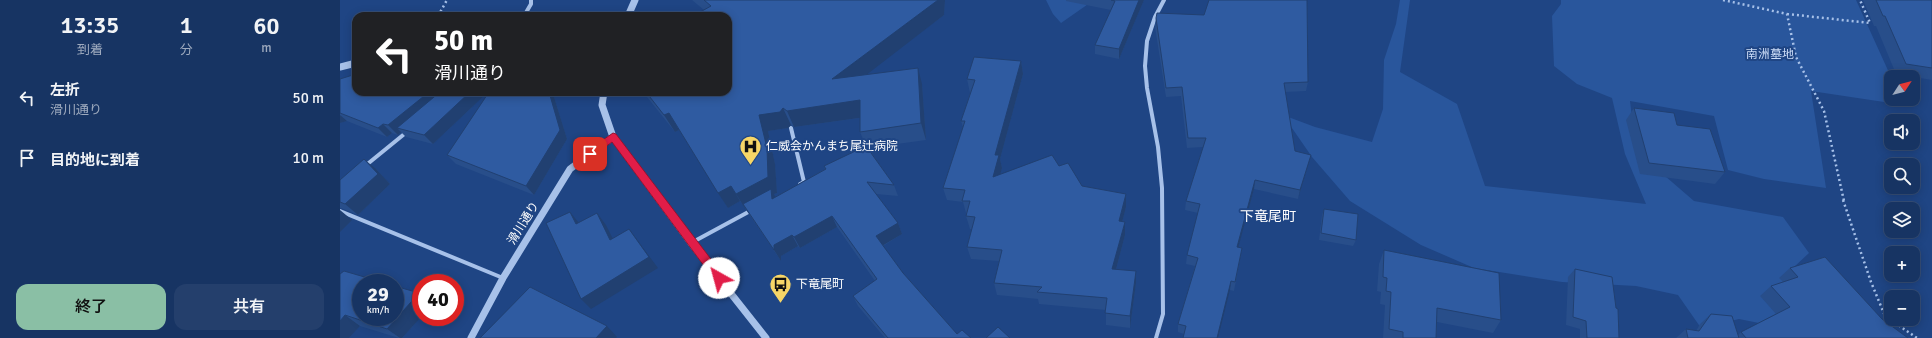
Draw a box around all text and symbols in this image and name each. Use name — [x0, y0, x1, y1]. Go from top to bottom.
text: 13:35 — [61, 10, 119, 40]
text: 1 — [180, 10, 193, 40]
text: 60 — [253, 11, 279, 41]
text: 50 m — [434, 24, 493, 58]
icon: left — [368, 28, 420, 80]
text: m — [261, 40, 272, 56]
text: 到着 — [77, 42, 103, 58]
text: 分 — [180, 42, 193, 58]
park label: 南洲墓地 — [1746, 47, 1794, 62]
text: 滑川通り — [434, 62, 506, 84]
north arrow — [1884, 70, 1920, 106]
map controls — [1884, 70, 1920, 326]
text: 左折 — [50, 81, 80, 99]
icon: left — [16, 87, 38, 109]
text: 50 m — [293, 89, 324, 107]
text: 滑川通り — [50, 102, 102, 118]
button: sound — [1884, 114, 1920, 150]
hospital icon: 仁威会かんまち尾辻病院 — [737, 133, 763, 166]
pin — [573, 137, 607, 171]
place label: 仁威会かんまち尾辻病院 — [766, 139, 898, 154]
icon: arrive — [579, 143, 601, 165]
icon: arrive — [16, 147, 38, 169]
text: 10 m — [293, 149, 324, 167]
text: 目的地に到着 — [50, 151, 140, 169]
button: search — [1884, 158, 1920, 194]
street label: 滑川通り — [504, 199, 543, 248]
button: layers — [1884, 202, 1920, 238]
district label: 下竜尾町 — [1240, 208, 1296, 225]
button: + — [1884, 246, 1920, 282]
position arrow — [698, 257, 740, 299]
bus stop icon: 下竜尾町 — [767, 271, 793, 304]
speed limit sign: 40 — [412, 274, 464, 326]
place label: 下竜尾町 — [796, 277, 844, 292]
text: 29 — [367, 282, 389, 307]
button: 終了 — [16, 284, 166, 330]
button: 共有 — [174, 284, 324, 330]
button: − — [1884, 290, 1920, 326]
text: km/h — [367, 304, 389, 316]

